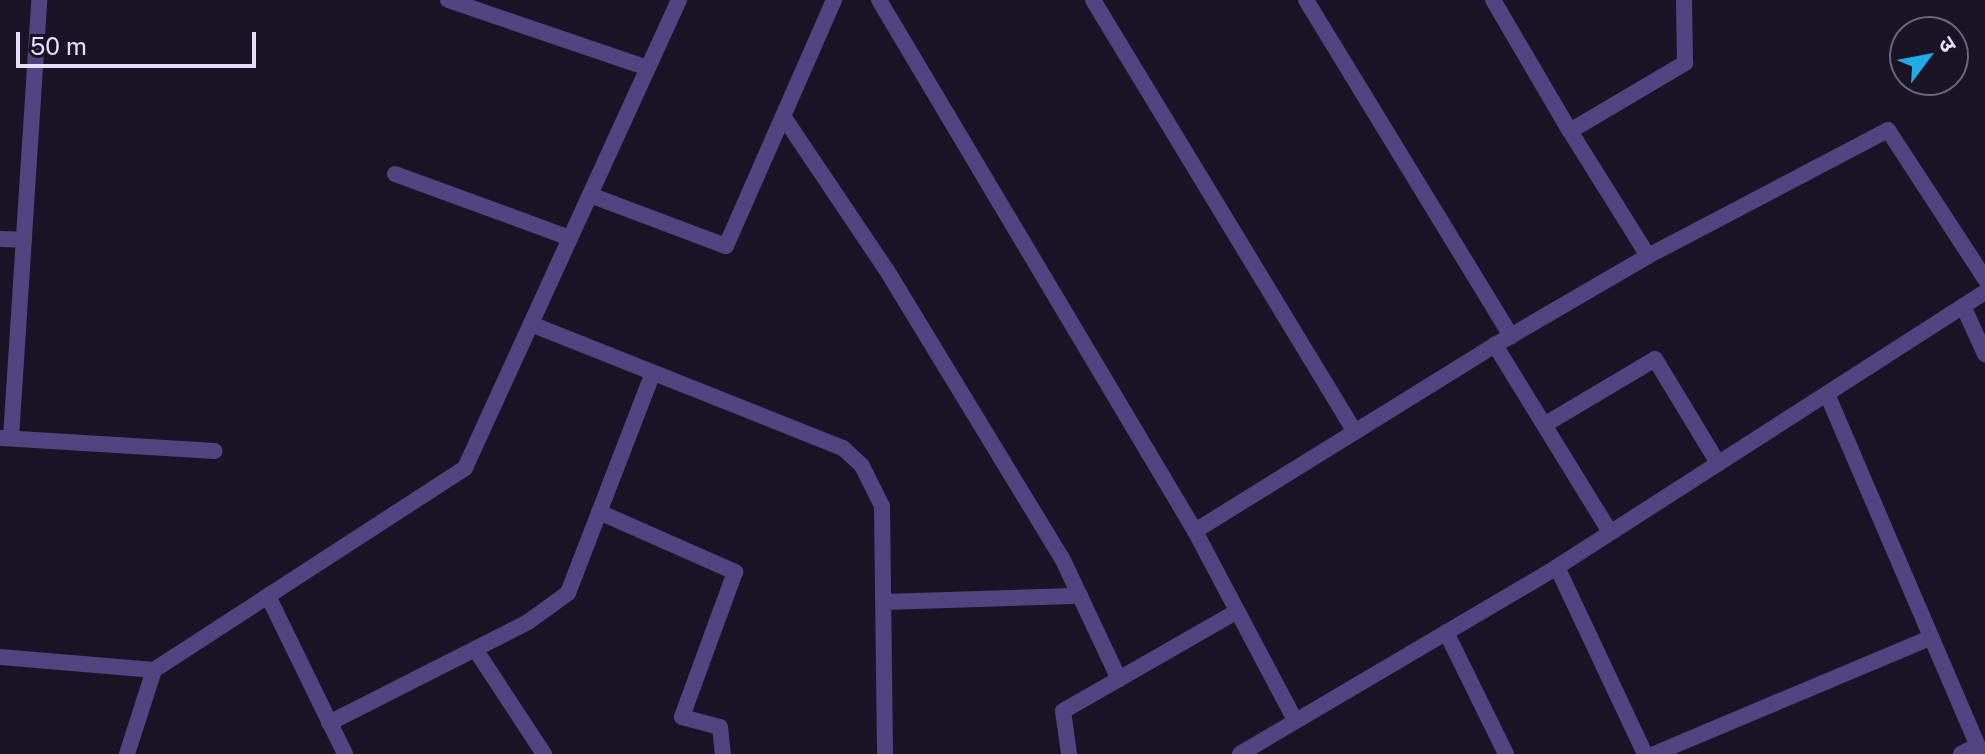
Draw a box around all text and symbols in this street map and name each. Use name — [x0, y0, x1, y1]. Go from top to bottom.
scale bar — [20, 16, 260, 66]
north arrow — [1889, 16, 1969, 96]
text: 50 m — [30, 32, 87, 60]
text: उ — [1933, 32, 1962, 57]

